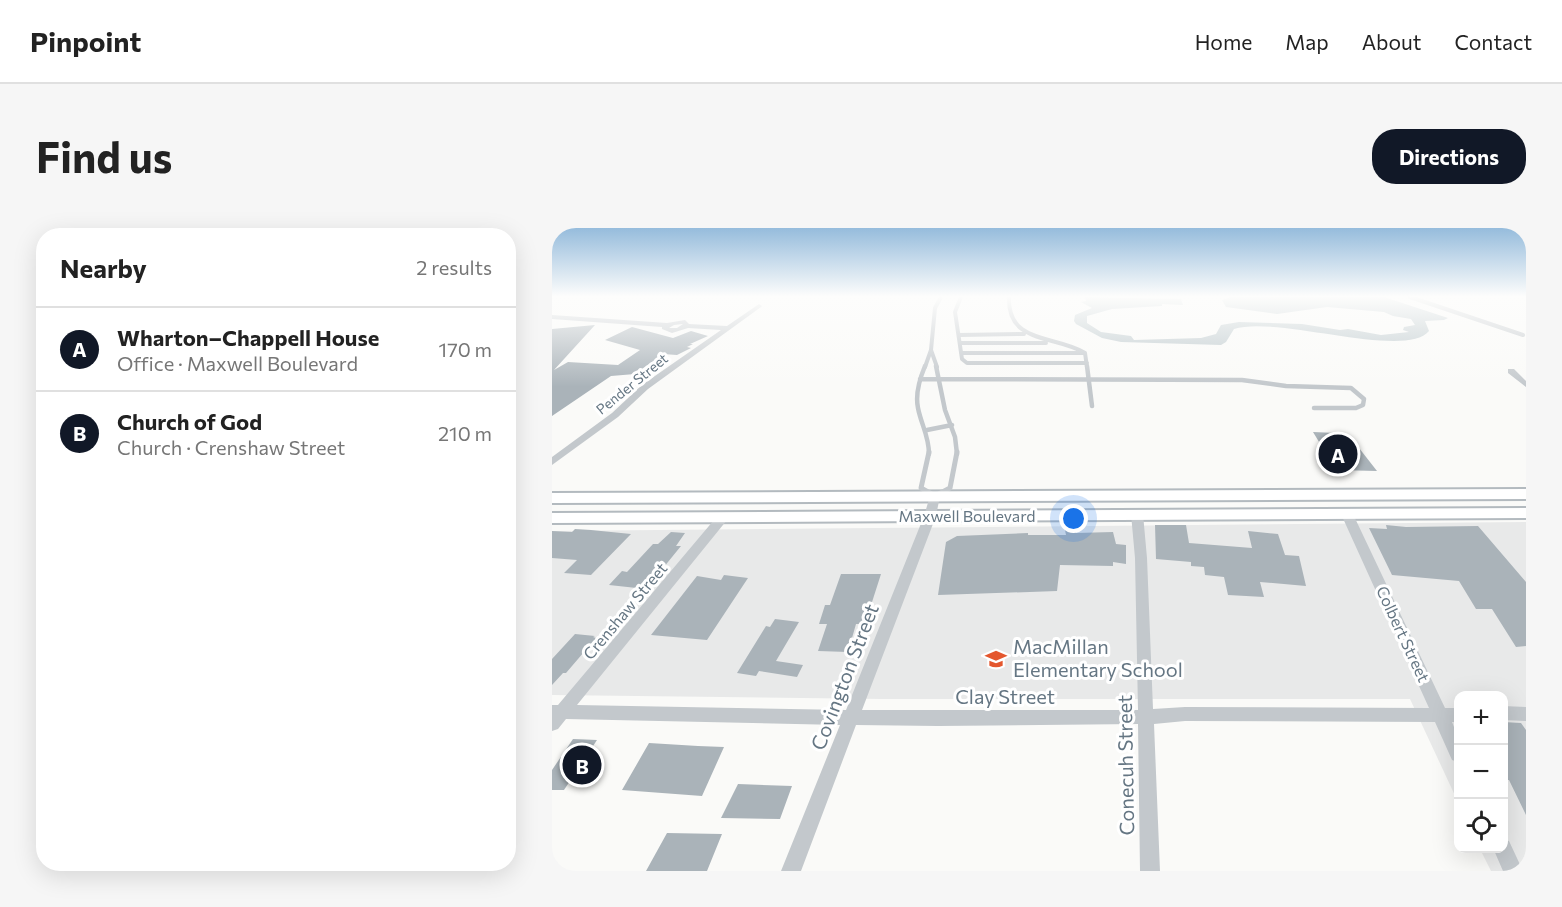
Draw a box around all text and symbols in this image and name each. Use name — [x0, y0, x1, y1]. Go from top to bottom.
text: Pinpoint — [30, 24, 141, 58]
text: Home — [1195, 29, 1252, 54]
text: Map — [1285, 29, 1329, 54]
text: About — [1362, 29, 1421, 54]
text: Contact — [1454, 29, 1532, 54]
button: Directions — [1372, 129, 1526, 184]
text: Find us — [36, 130, 172, 182]
text: Nearby — [60, 252, 147, 283]
text: 2 results — [416, 255, 492, 279]
text: Wharton–Chappell House — [117, 324, 379, 351]
text: A — [72, 337, 87, 361]
text: 170 m — [439, 337, 492, 361]
street label: Pender Street — [592, 349, 671, 418]
text: Office · Maxwell Boulevard — [117, 351, 358, 375]
text: Church of God — [117, 408, 262, 435]
text: B — [73, 421, 86, 445]
text: 210 m — [438, 421, 492, 445]
pin: A — [1318, 432, 1358, 476]
text: Church · Crenshaw Street — [117, 435, 345, 459]
your location — [1059, 504, 1088, 533]
street label: Maxwell Boulevard — [898, 506, 1036, 525]
street label: Crenshaw Street — [579, 558, 671, 663]
street label: Colbert Street — [1373, 583, 1434, 685]
street label: Covington Street — [805, 600, 883, 753]
place label: MacMillan Elementary School — [1013, 634, 1183, 681]
school or university icon: MacMillan Elementary School — [984, 647, 1008, 671]
street label: Clay Street — [955, 684, 1055, 708]
map controls — [1454, 691, 1508, 853]
button: + — [1454, 691, 1508, 745]
street label: Conecuh Street — [1112, 695, 1138, 835]
pin: B — [562, 742, 602, 788]
button: − — [1454, 745, 1508, 799]
button: locate — [1454, 799, 1508, 853]

